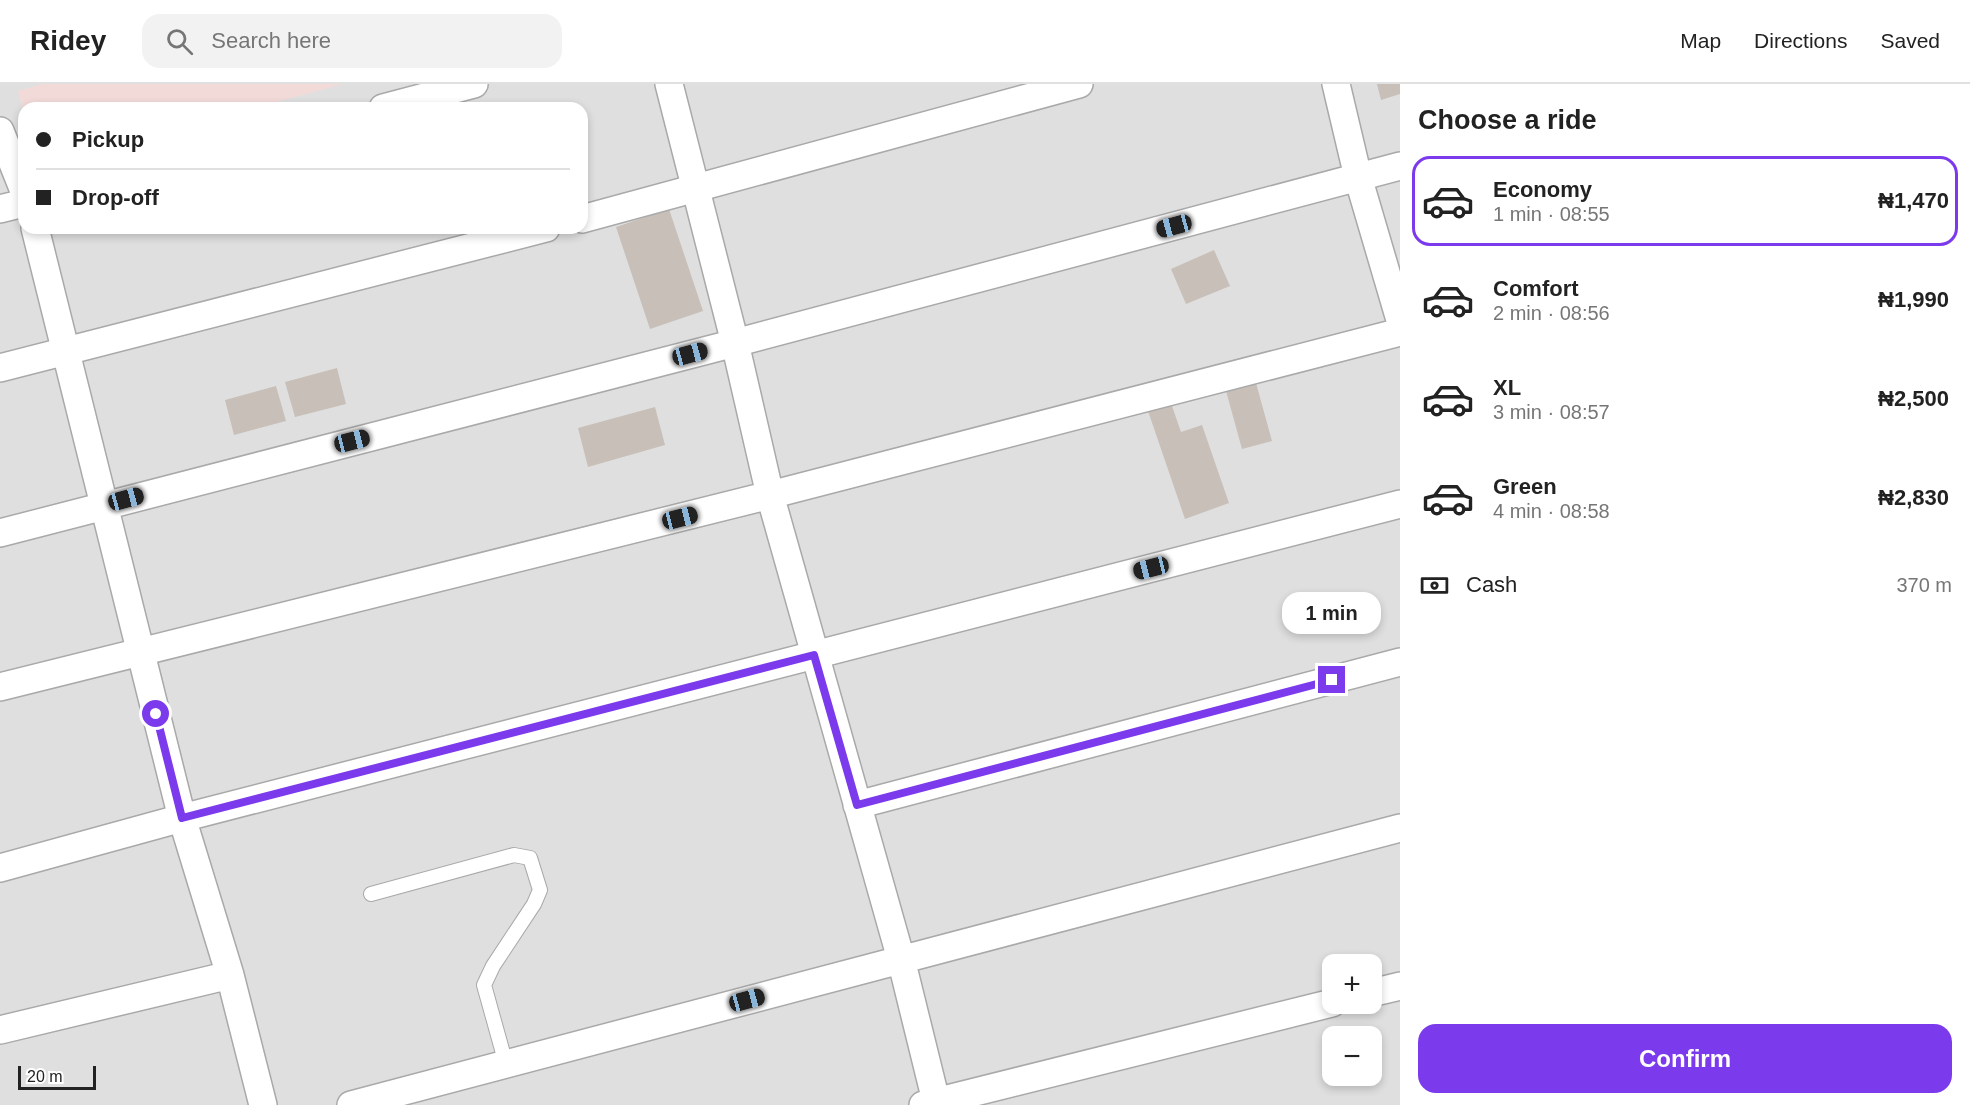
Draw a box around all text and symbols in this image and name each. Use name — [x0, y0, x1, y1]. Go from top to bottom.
search box — [142, 14, 562, 68]
text: Ridey — [30, 25, 106, 56]
icon: search — [163, 25, 196, 58]
text: Search here — [211, 28, 331, 53]
text: Map — [1680, 29, 1721, 52]
text: Directions — [1754, 29, 1847, 52]
text: Saved — [1880, 29, 1940, 52]
text: Choose a ride — [1418, 105, 1597, 135]
text: Pickup — [72, 127, 144, 152]
icon: car — [1421, 174, 1475, 228]
text: Economy — [1493, 177, 1592, 202]
text: Drop-off — [72, 185, 159, 210]
text: ₦1,470 — [1878, 188, 1949, 213]
text: 1 min · 08:55 — [1493, 203, 1610, 225]
car — [1154, 213, 1194, 239]
icon: car — [1421, 273, 1475, 327]
text: Comfort — [1493, 276, 1579, 301]
text: ₦1,990 — [1878, 287, 1949, 312]
text: 2 min · 08:56 — [1493, 302, 1610, 324]
car — [670, 341, 710, 367]
icon: car — [1421, 372, 1475, 426]
text: XL — [1493, 375, 1521, 400]
text: ₦2,500 — [1878, 386, 1949, 411]
text: 3 min · 08:57 — [1493, 401, 1610, 423]
car — [332, 428, 372, 454]
icon: car — [1421, 471, 1475, 525]
text: Green — [1493, 474, 1557, 499]
text: ₦2,830 — [1878, 485, 1949, 510]
car — [106, 486, 146, 512]
text: 4 min · 08:58 — [1493, 500, 1610, 522]
car — [660, 505, 700, 531]
car — [1131, 555, 1171, 581]
icon: cash — [1418, 569, 1451, 602]
text: Cash — [1466, 572, 1517, 597]
text: 370 m — [1896, 574, 1952, 596]
callout: 1 min — [1282, 593, 1382, 635]
text: 1 min — [1305, 602, 1358, 624]
route end — [1318, 666, 1345, 693]
route start — [142, 700, 169, 727]
map controls — [1322, 954, 1382, 1086]
button: + — [1322, 954, 1382, 1014]
car — [727, 987, 767, 1013]
button: Confirm — [1418, 1024, 1952, 1093]
button: − — [1322, 1026, 1382, 1086]
scale bar — [18, 1063, 96, 1090]
text: 20 m — [27, 1068, 63, 1085]

